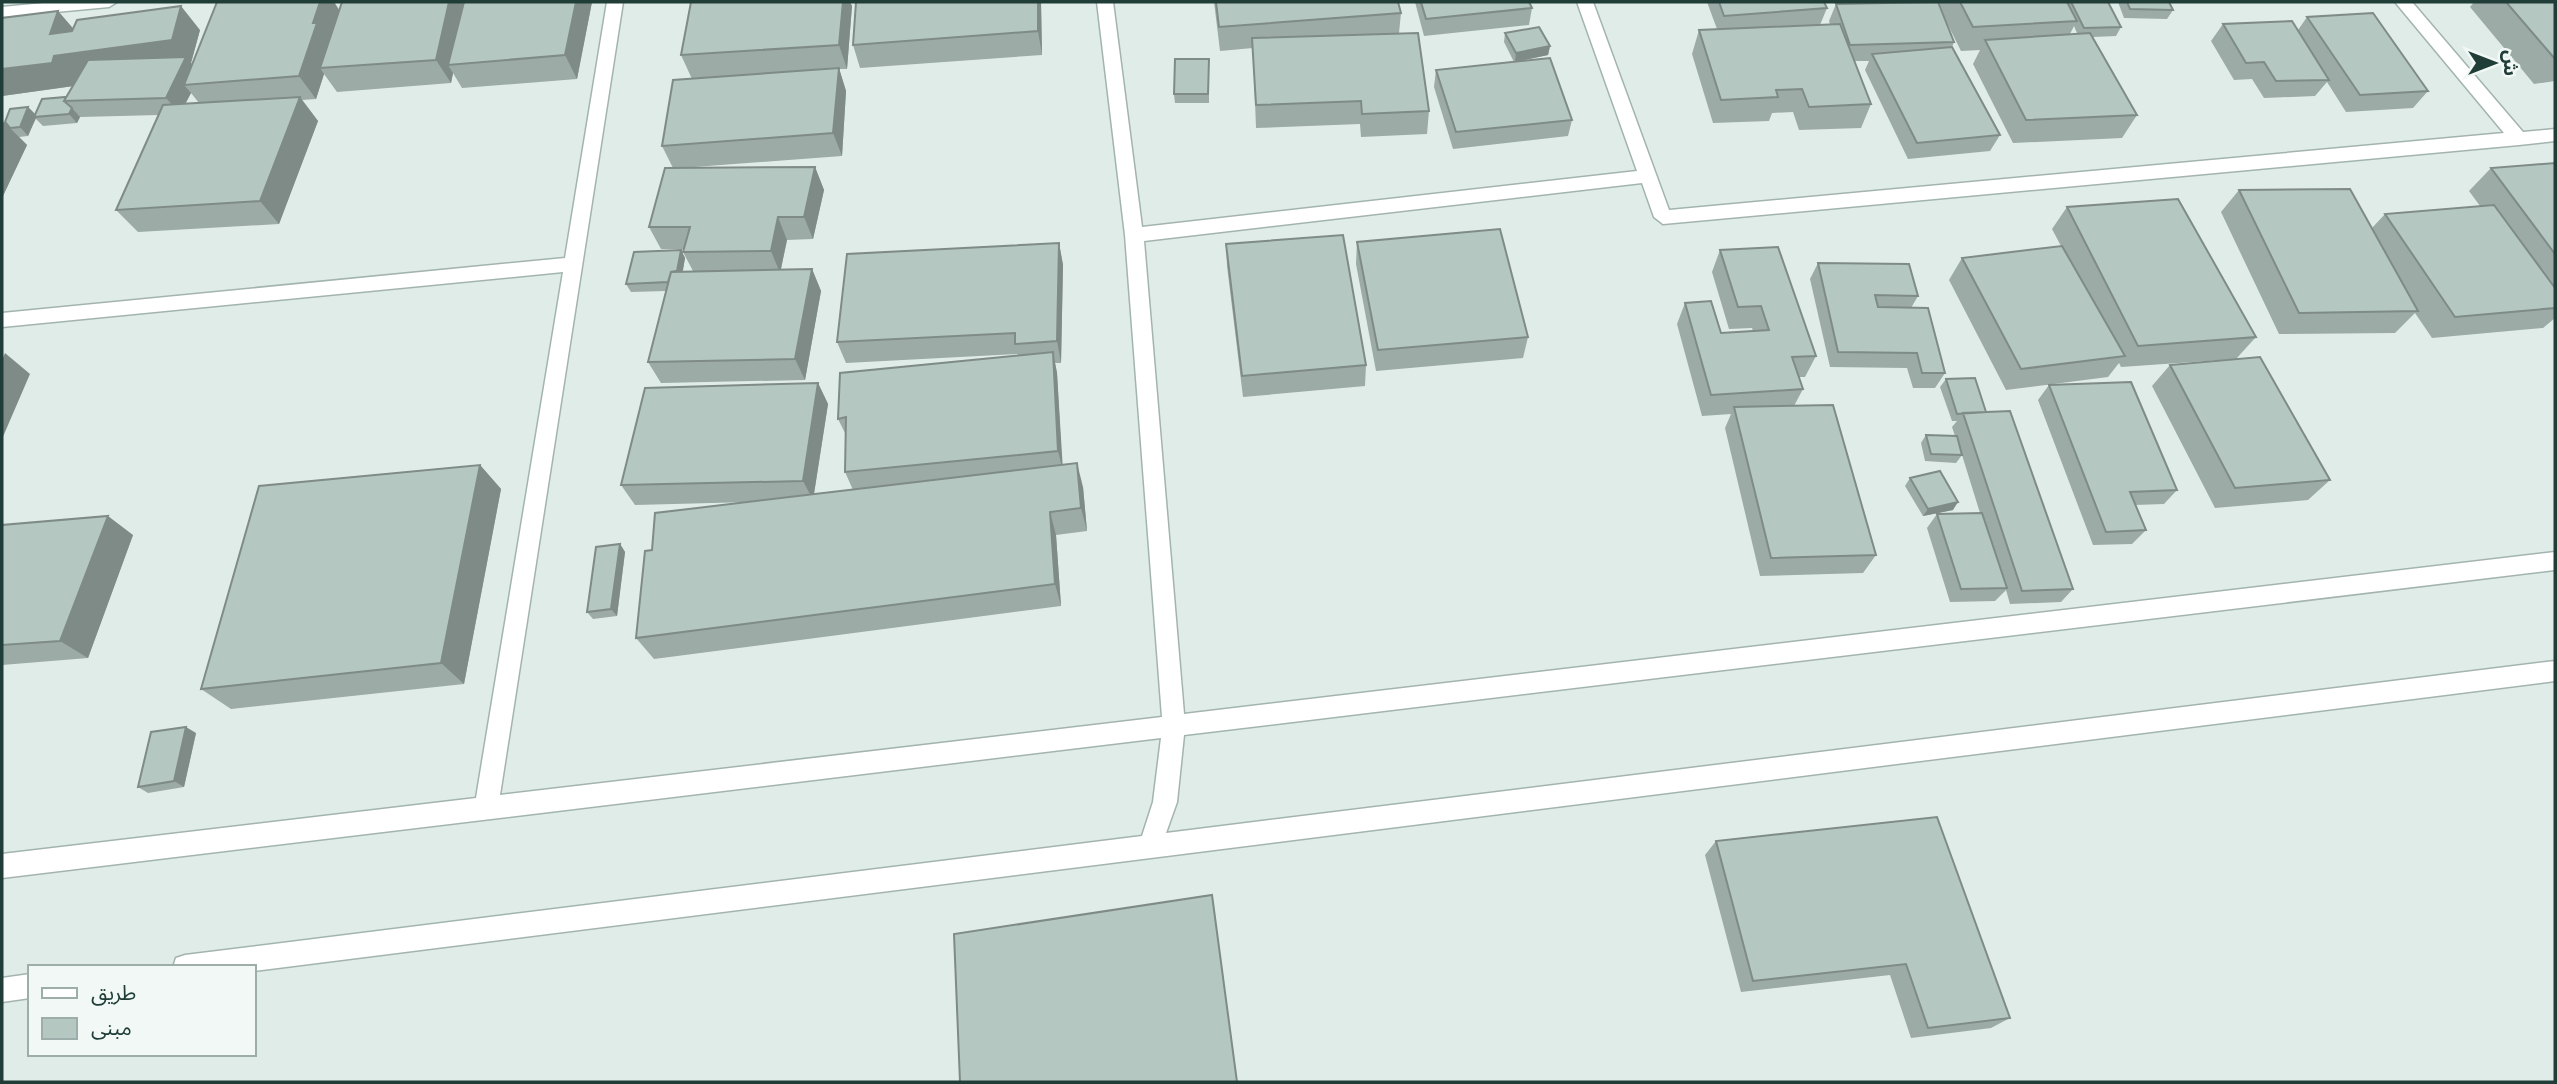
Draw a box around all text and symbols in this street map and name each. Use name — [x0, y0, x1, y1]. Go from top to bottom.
north arrow — [2459, 28, 2529, 98]
text: ش — [2499, 50, 2522, 76]
legend — [28, 965, 256, 1056]
text: طريق — [91, 980, 136, 1006]
text: مبنى — [91, 1015, 132, 1040]

